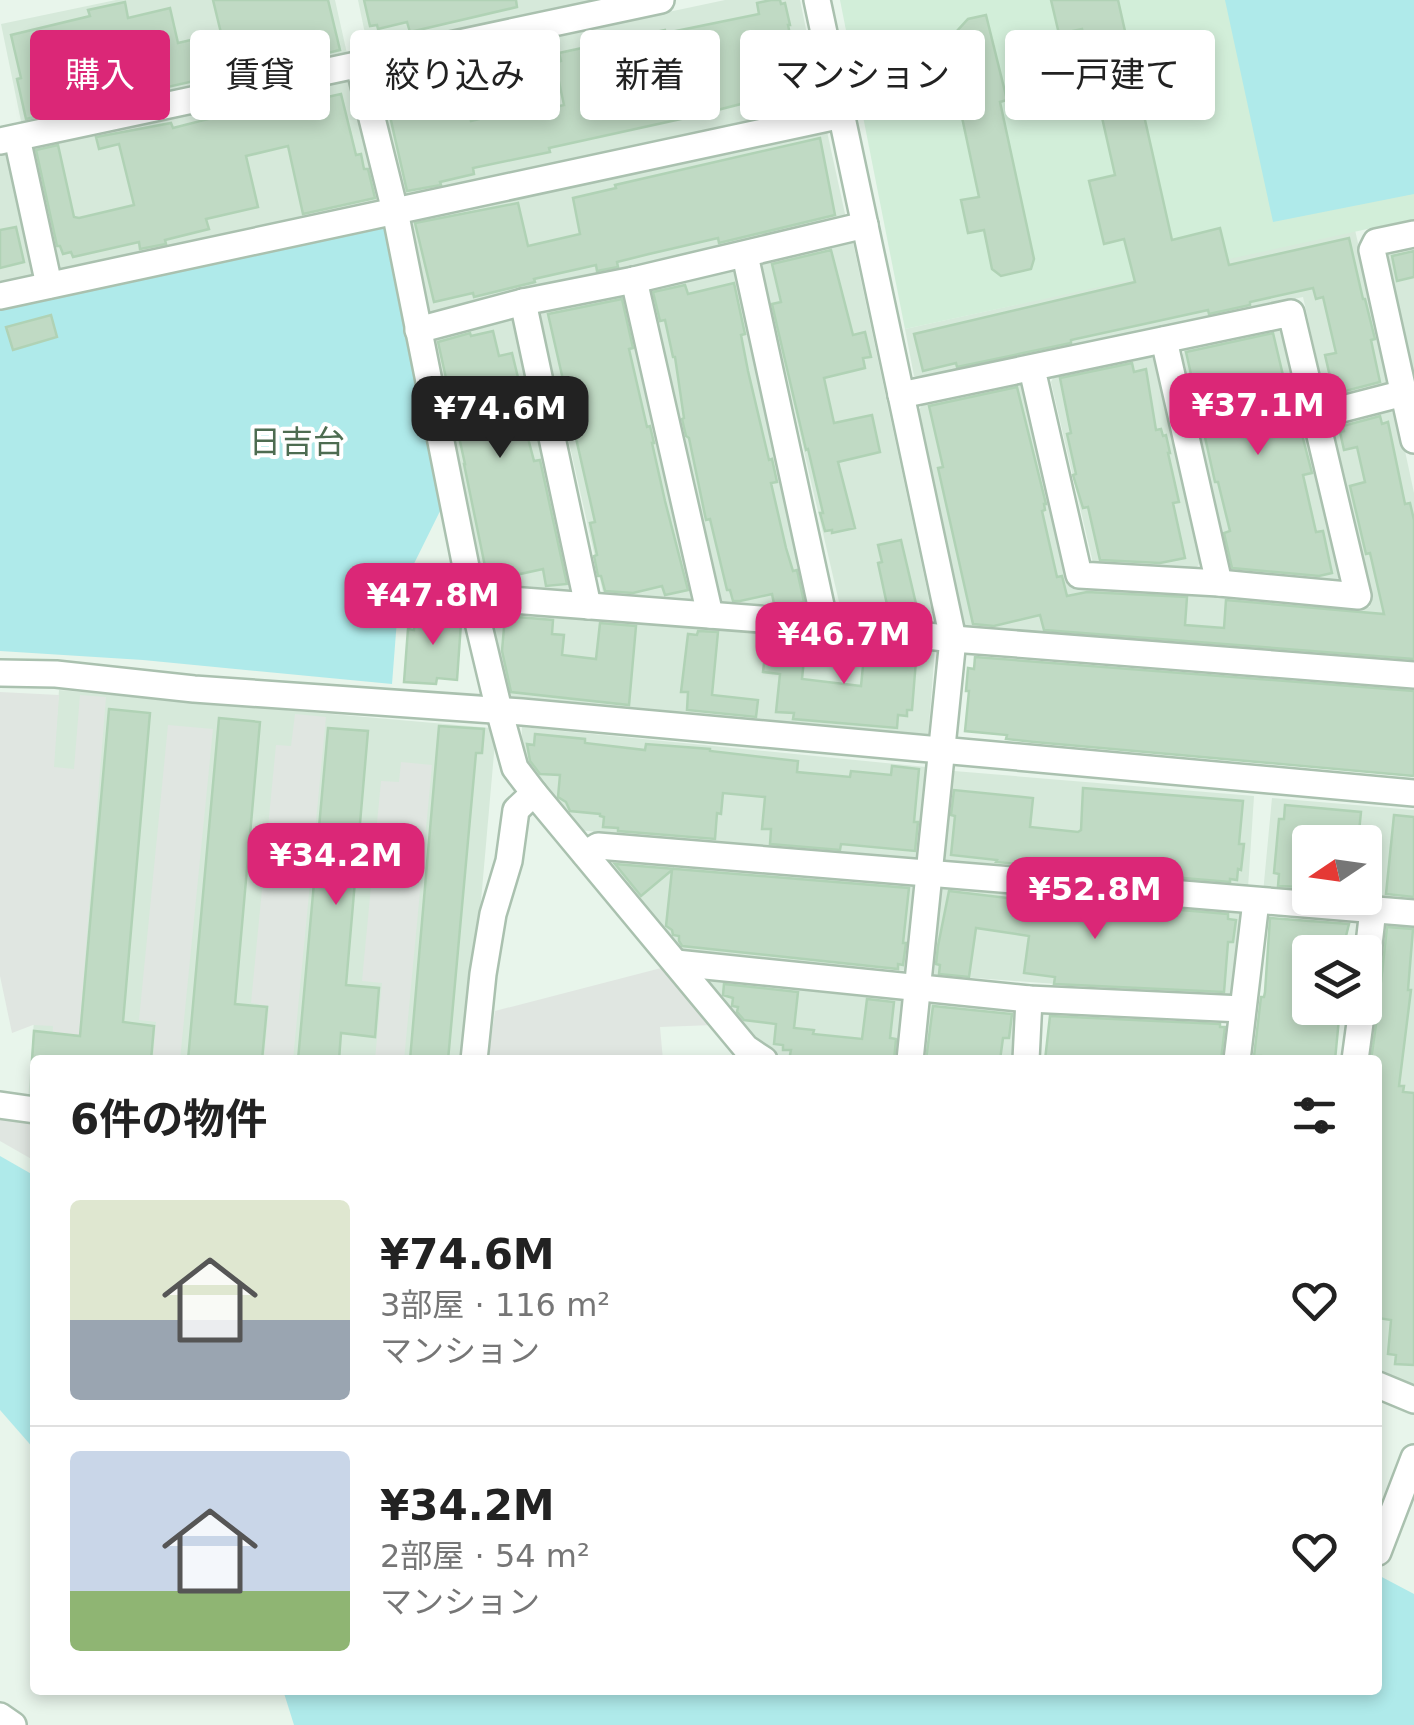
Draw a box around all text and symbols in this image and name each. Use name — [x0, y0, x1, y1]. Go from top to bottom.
chip: 購入 — [30, 30, 170, 120]
chip: 賃貸 — [190, 30, 330, 120]
chip: 絞り込み — [350, 30, 560, 120]
chip: 新着 — [580, 30, 720, 120]
chip: マンション — [740, 30, 985, 120]
chip: 一戸建て — [1005, 30, 1215, 120]
pin: ¥37.1M — [1177, 373, 1339, 458]
pin: ¥74.6M — [419, 376, 581, 461]
text: ¥37.1M — [1191, 386, 1325, 424]
text: ¥74.6M — [433, 389, 567, 427]
district label: 日吉台 — [249, 423, 345, 461]
pin: ¥47.8M — [352, 563, 514, 648]
text: ¥47.8M — [366, 576, 500, 614]
pin: ¥46.7M — [763, 602, 925, 687]
text: ¥46.7M — [777, 615, 911, 653]
pin: ¥34.2M — [255, 823, 417, 908]
north arrow — [1292, 825, 1382, 915]
map controls — [1292, 825, 1382, 1025]
text: ¥34.2M — [269, 836, 403, 874]
pin: ¥52.8M — [1014, 857, 1176, 942]
text: ¥52.8M — [1028, 870, 1162, 908]
button: layers — [1292, 935, 1382, 1025]
icon: filters — [1287, 1088, 1342, 1143]
text: 6件の物件 — [70, 1095, 267, 1144]
text: ¥74.6M — [380, 1230, 555, 1279]
icon: home — [150, 1240, 270, 1360]
icon: heart — [1287, 1273, 1342, 1328]
text: 3部屋 · 116 m² — [380, 1286, 610, 1324]
text: マンション — [380, 1332, 540, 1370]
text: ¥34.2M — [380, 1481, 555, 1530]
icon: home — [150, 1491, 270, 1611]
icon: heart — [1287, 1524, 1342, 1579]
text: 2部屋 · 54 m² — [380, 1537, 590, 1575]
text: マンション — [380, 1583, 540, 1621]

